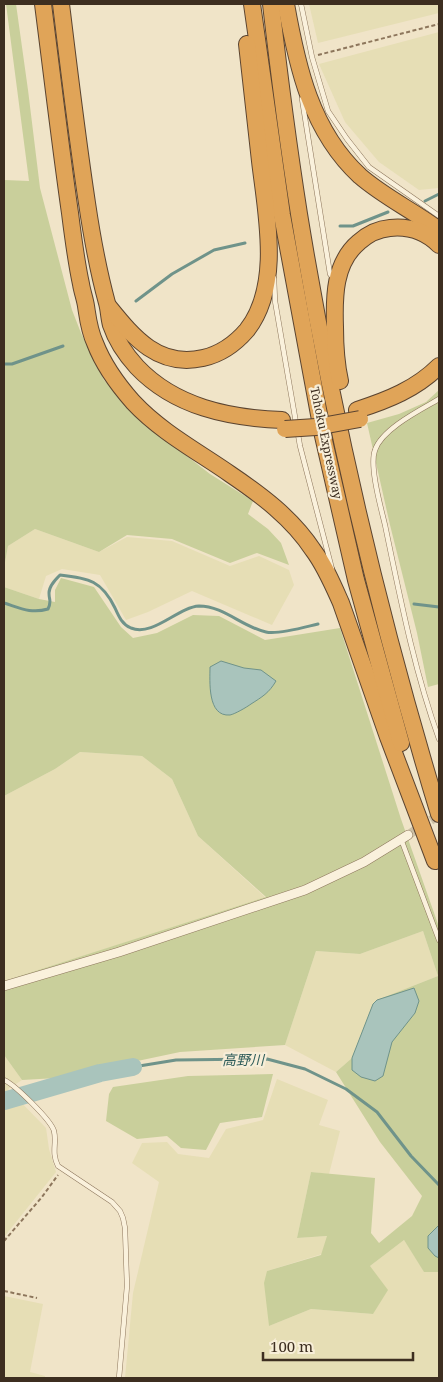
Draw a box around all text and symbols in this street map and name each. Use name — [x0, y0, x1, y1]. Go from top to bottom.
street label: Tohoku Expressway — [306, 385, 347, 501]
water label: 高野川 — [222, 1050, 266, 1069]
scale bar — [263, 1330, 413, 1362]
text: 100 m — [270, 1336, 313, 1356]

